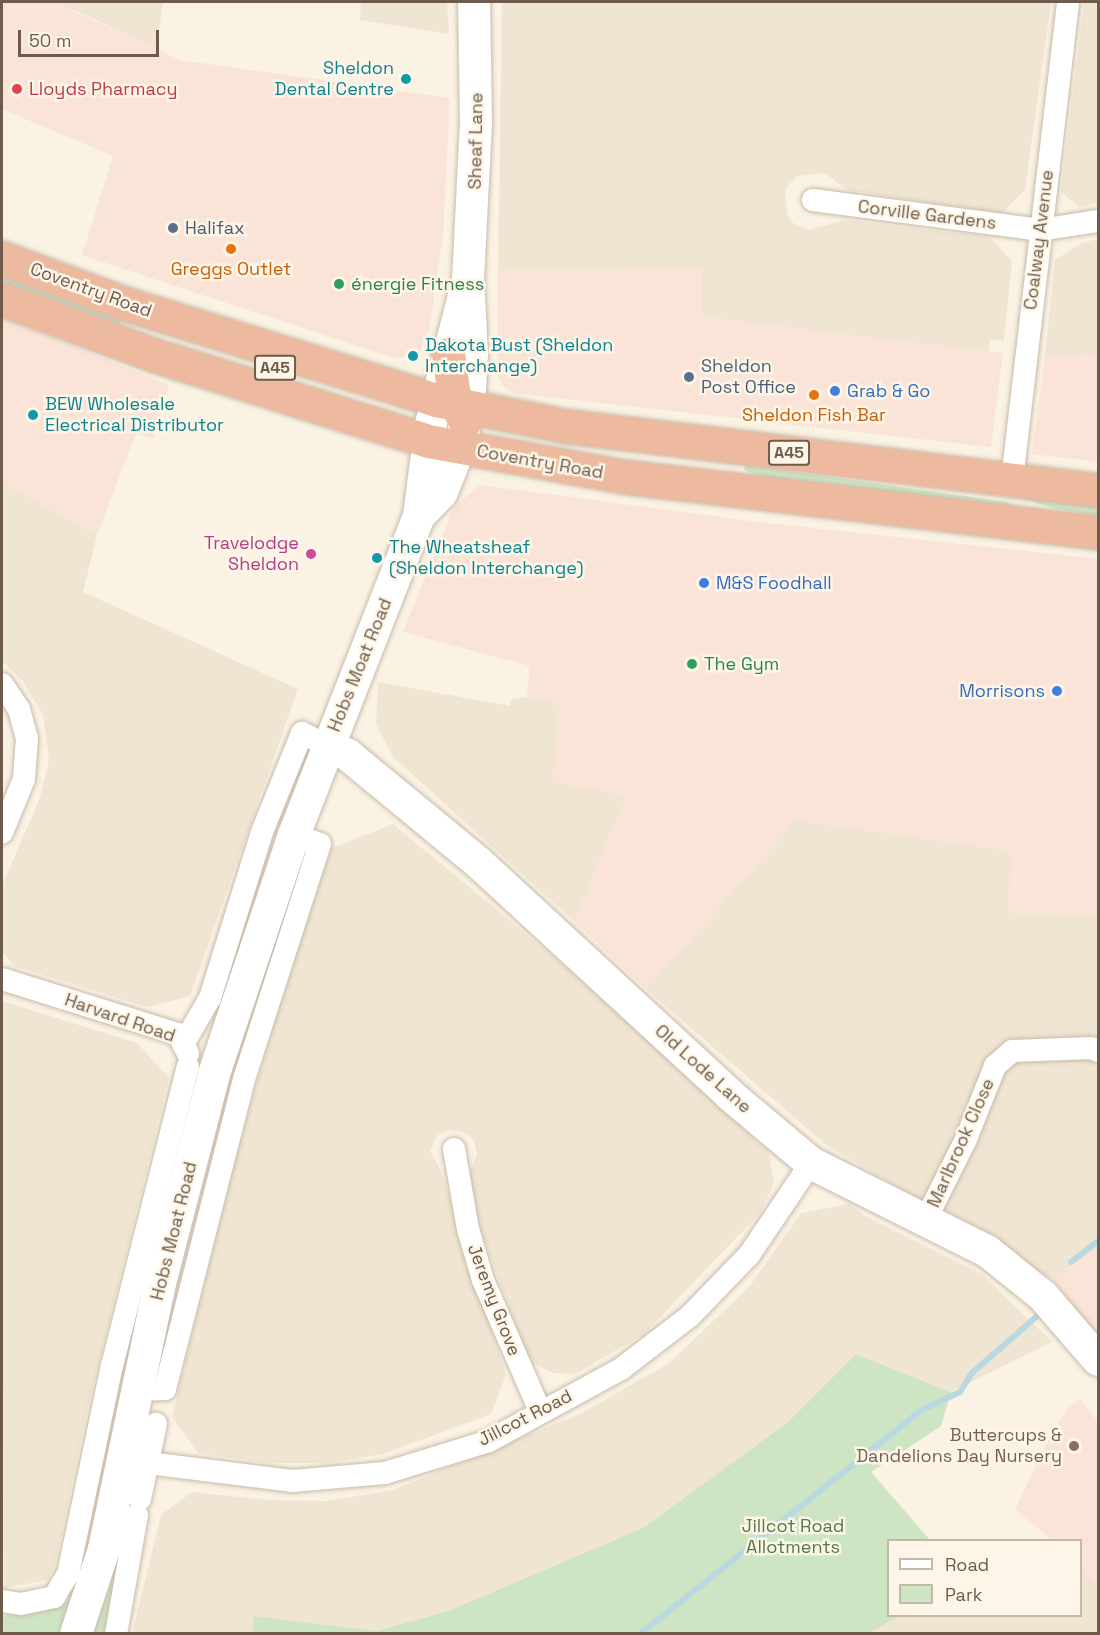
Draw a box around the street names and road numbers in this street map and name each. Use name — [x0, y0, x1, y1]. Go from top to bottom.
street label: Sheaf Lane — [464, 92, 488, 190]
street label: Coalway Avenue — [1020, 169, 1058, 311]
street label: Corville Gardens — [857, 196, 997, 234]
street label: Coventry Road — [27, 258, 155, 322]
road number: A45 — [254, 355, 296, 381]
street label: Coventry Road — [475, 440, 605, 484]
road number: A45 — [768, 440, 810, 466]
street label: Hobs Moat Road — [323, 595, 397, 735]
street label: Harvard Road — [62, 989, 178, 1047]
street label: Old Lode Lane — [650, 1020, 756, 1118]
street label: Marlbrook Close — [923, 1075, 999, 1211]
street label: Hobs Moat Road — [146, 1159, 202, 1303]
street label: Jeremy Grove — [463, 1241, 525, 1359]
street label: Jillcot Road — [474, 1385, 576, 1451]

